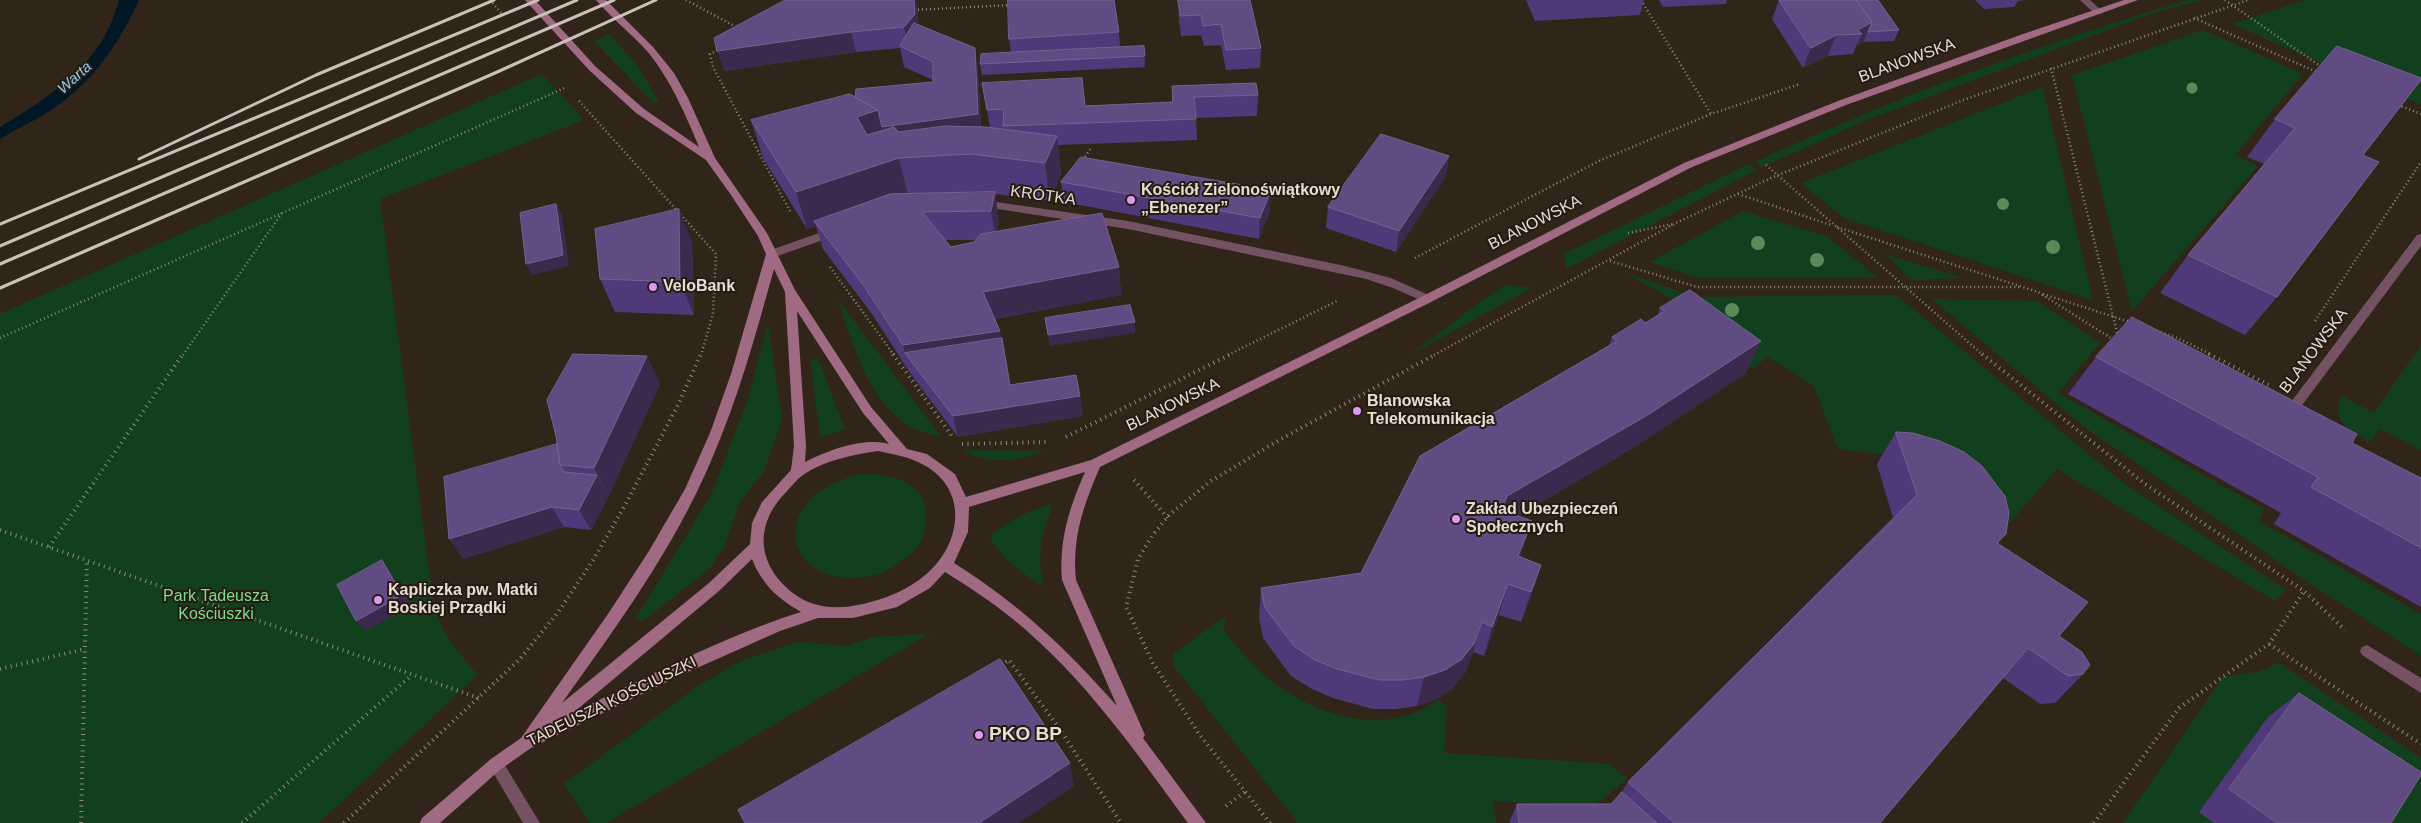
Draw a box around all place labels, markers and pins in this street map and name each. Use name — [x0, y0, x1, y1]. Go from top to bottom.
place label: Kościół Zielonoświątkowy „Ebenezer” — [1141, 181, 1340, 219]
marker: Kościół Zielonoświątkowy „Ebenezer” — [1125, 194, 1137, 206]
place label: VeloBank — [663, 277, 735, 297]
marker: VeloBank — [647, 281, 659, 293]
place label: Blanowska Telekomunikacja — [1367, 392, 1495, 430]
marker: Blanowska Telekomunikacja — [1351, 405, 1363, 417]
place label: Zakład Ubezpieczeń Społecznych — [1466, 500, 1618, 538]
marker: Zakład Ubezpieczeń Społecznych — [1450, 513, 1462, 525]
place label: Kapliczka pw. Matki Boskiej Prządki — [388, 581, 538, 619]
marker: Kapliczka pw. Matki Boskiej Prządki — [372, 594, 384, 606]
place label: PKO BP — [989, 724, 1062, 746]
marker: PKO BP — [973, 729, 985, 741]

